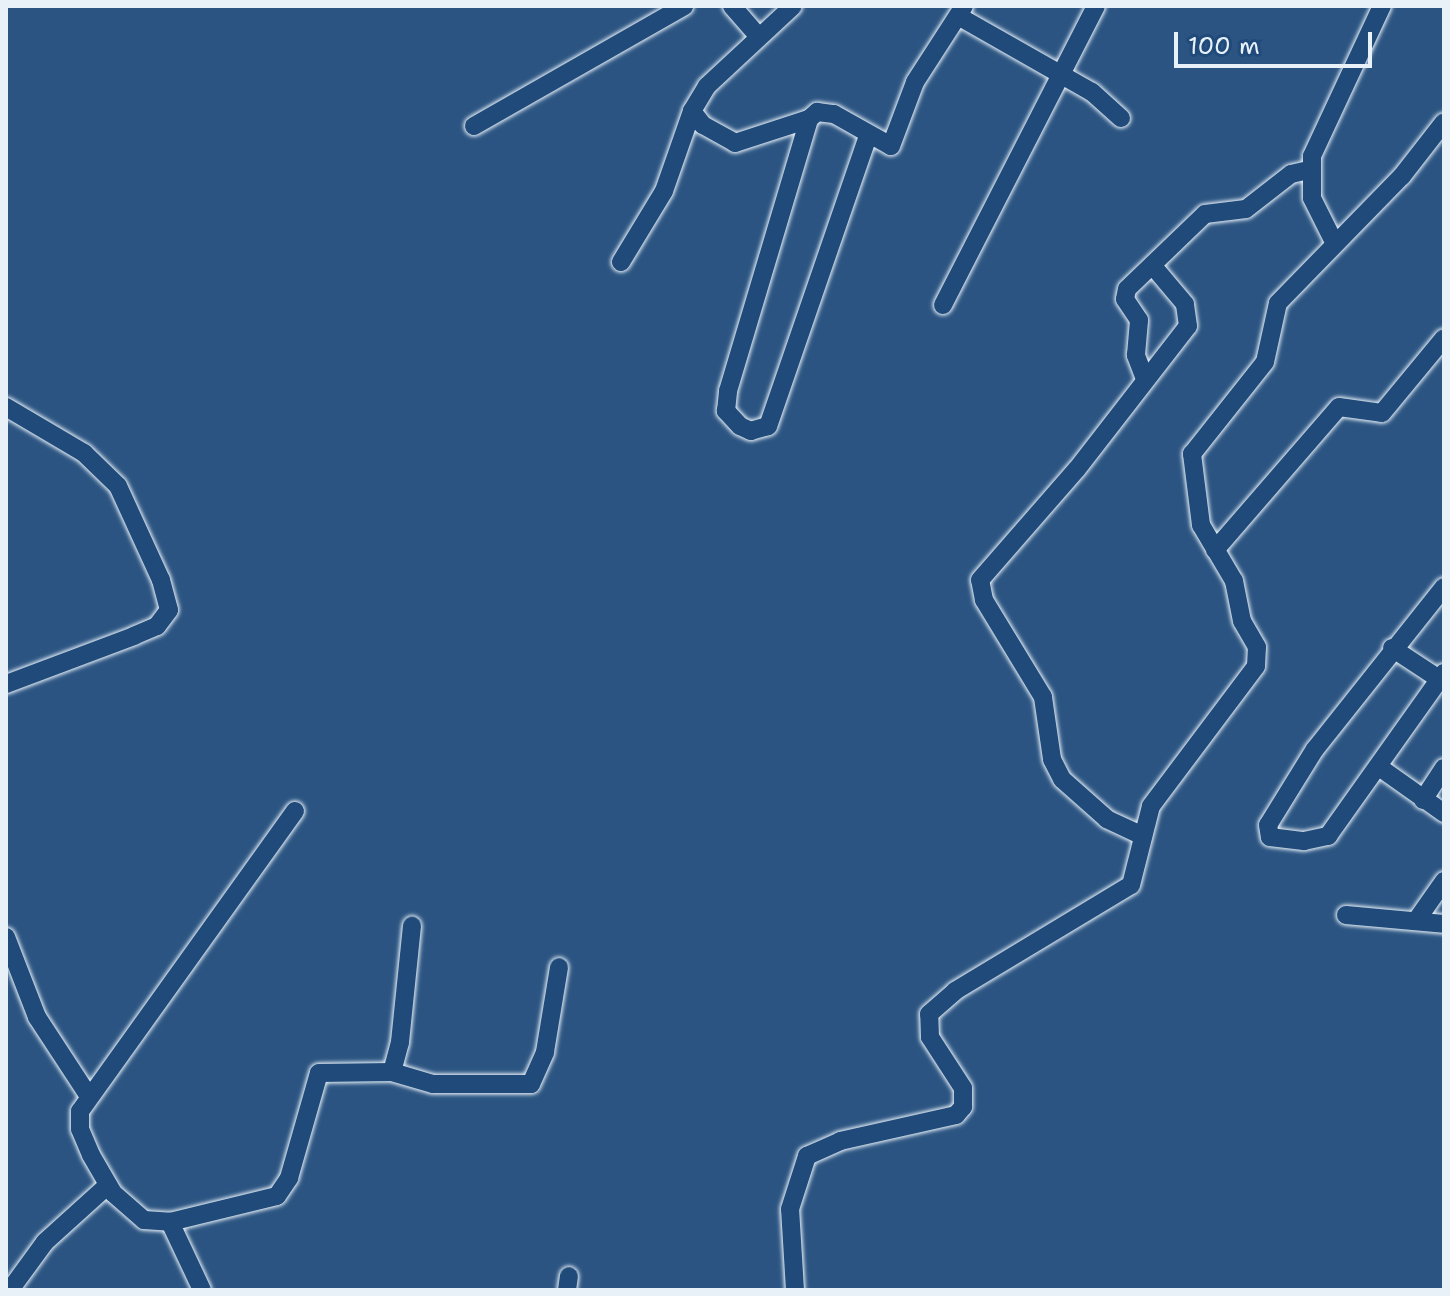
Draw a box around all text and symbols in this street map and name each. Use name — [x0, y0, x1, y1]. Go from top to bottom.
scale bar — [1178, 16, 1376, 66]
text: 100 m — [1188, 30, 1260, 62]

